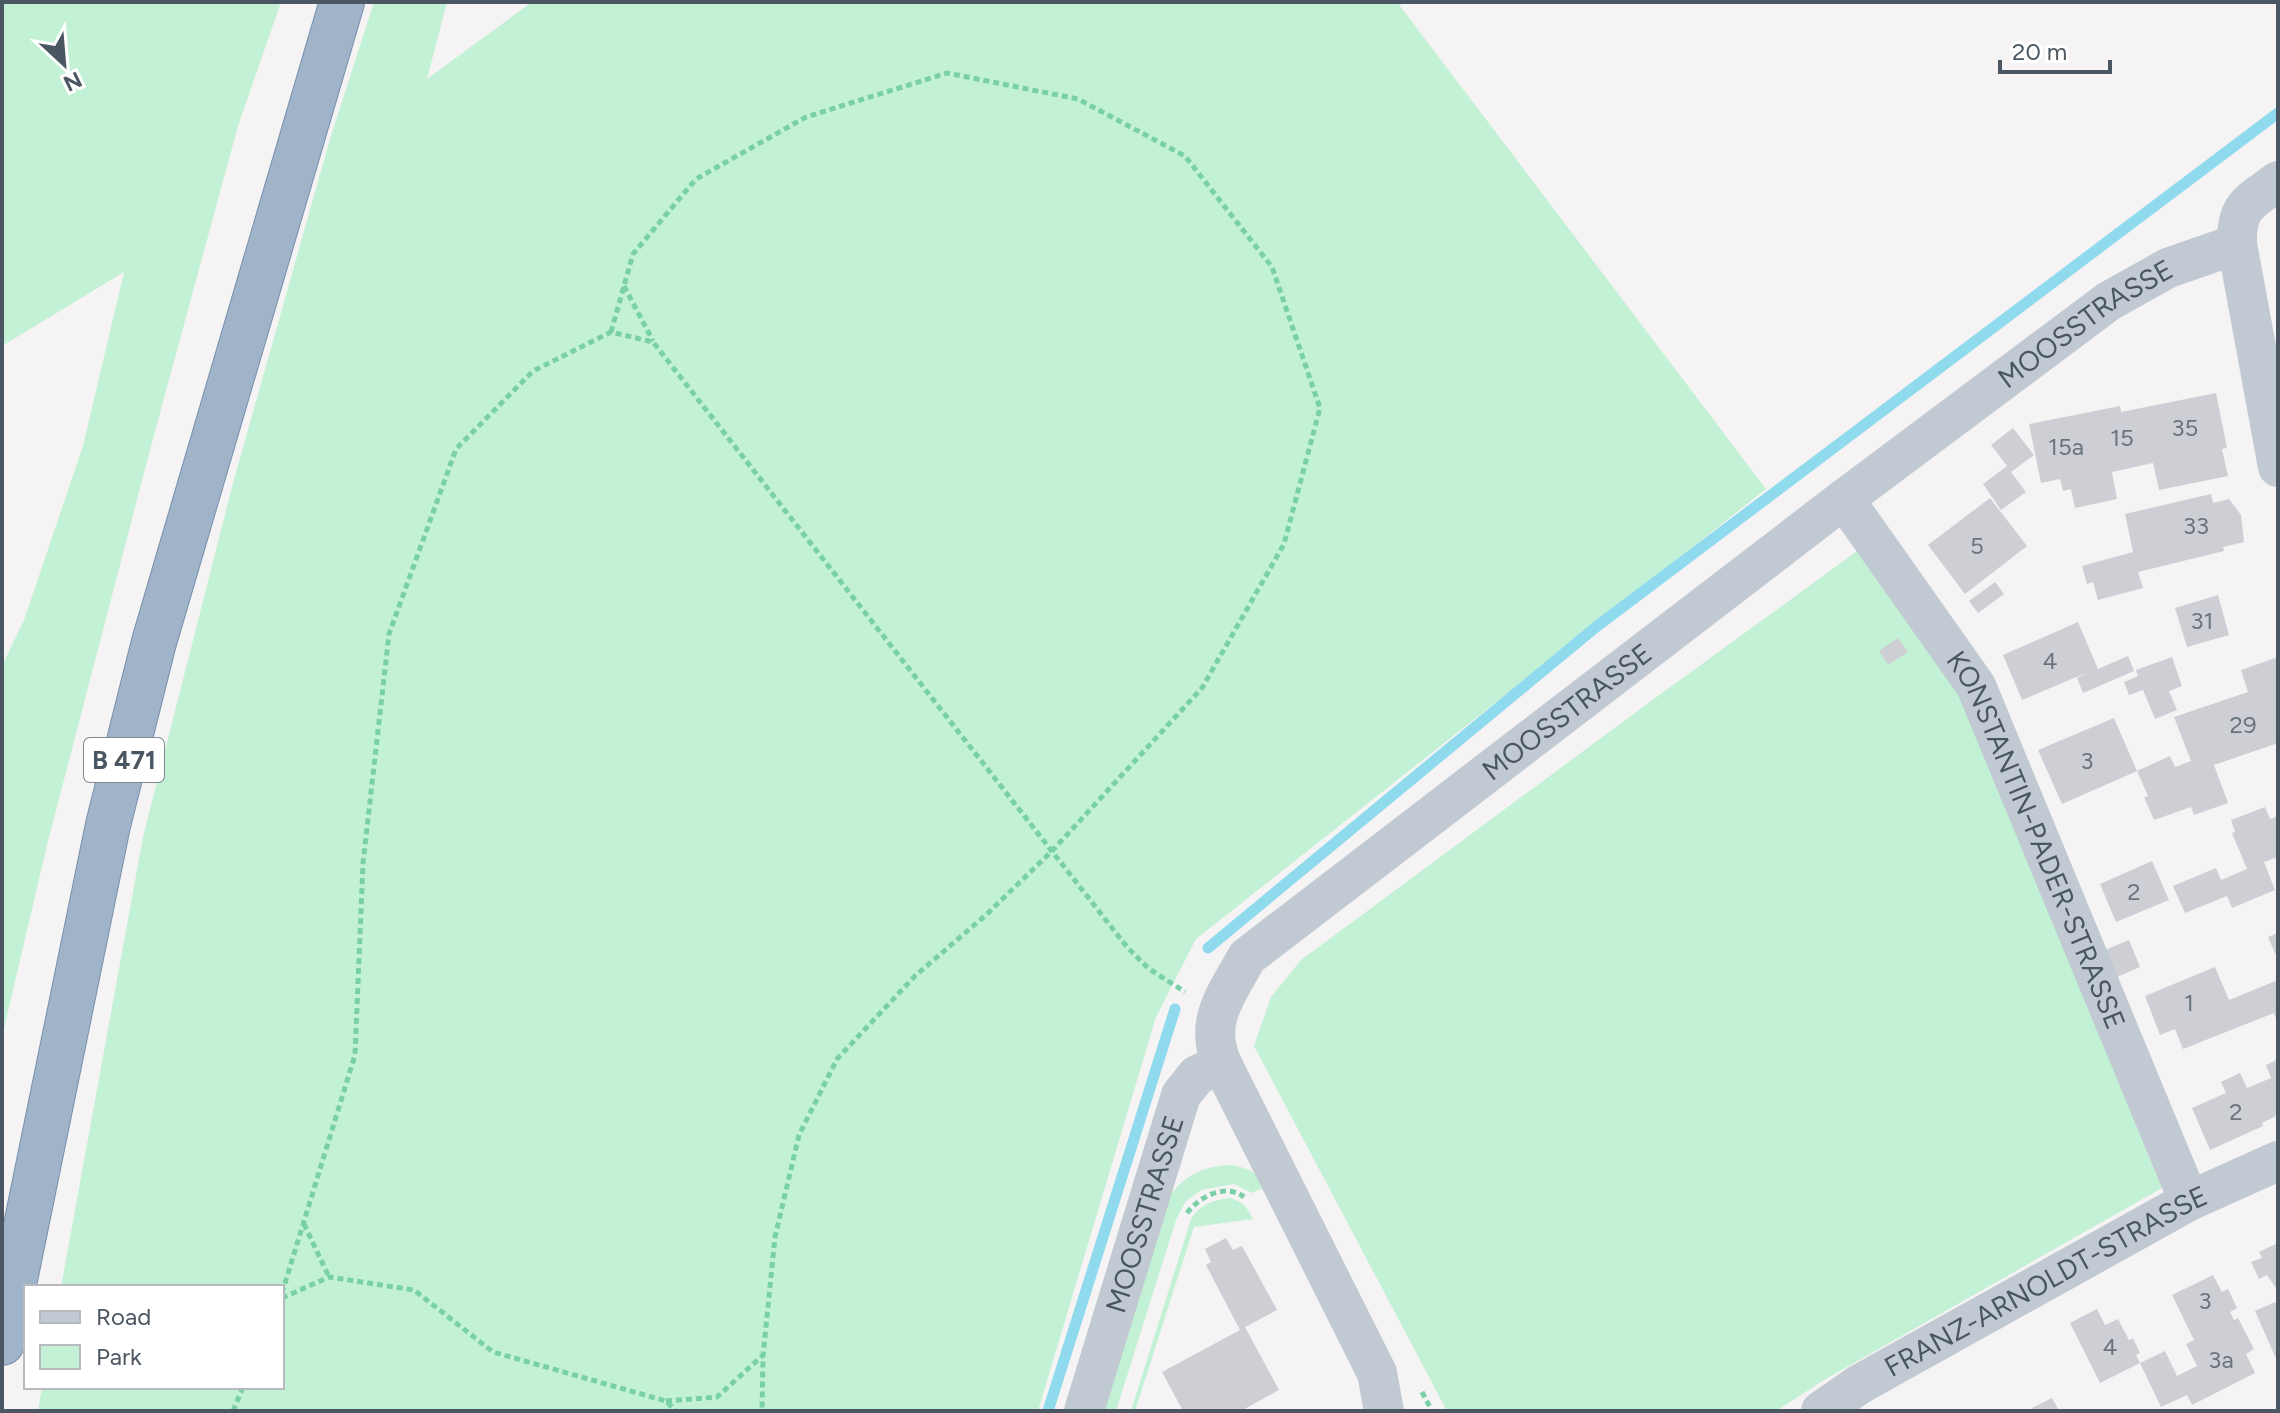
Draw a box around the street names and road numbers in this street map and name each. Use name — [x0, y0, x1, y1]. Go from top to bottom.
street label: MOOSSTRASSE — [1991, 252, 2179, 395]
street label: MOOSSTRASSE — [1475, 636, 1658, 787]
street label: KONSTANTIN-PADER-STRASSE — [1939, 644, 2133, 1034]
road number: B 471 — [84, 738, 164, 782]
street label: MOOSSTRASSE — [1098, 1111, 1191, 1317]
street label: FRANZ-ARNOLDT-STRASSE — [1878, 1178, 2212, 1384]

